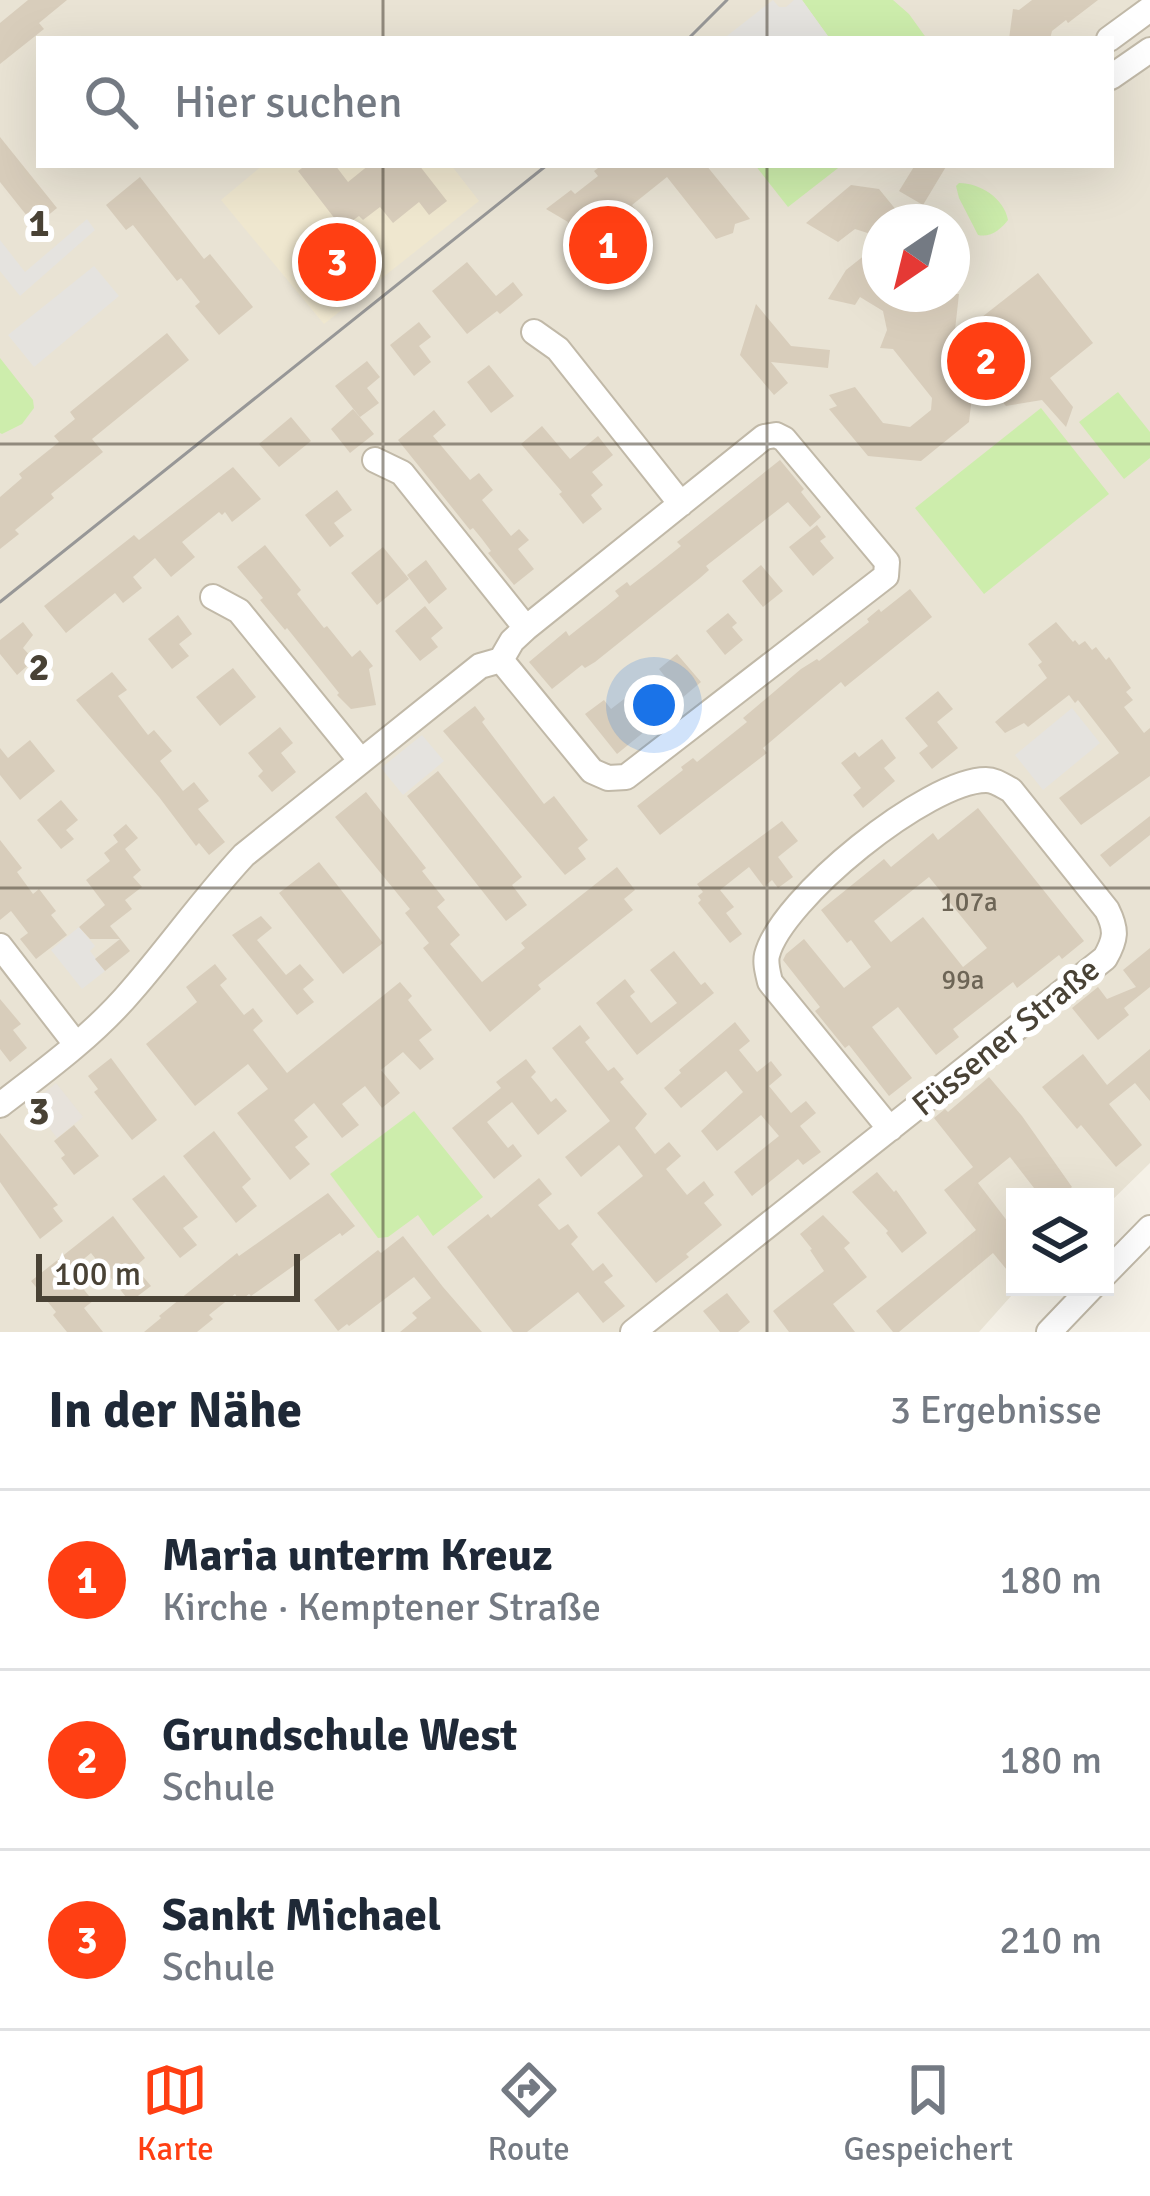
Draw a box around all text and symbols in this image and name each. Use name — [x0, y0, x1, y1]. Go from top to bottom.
search box — [36, 36, 1114, 168]
icon: search — [78, 69, 144, 135]
text: Hier suchen — [174, 75, 403, 130]
text: 1 — [28, 199, 50, 247]
pin: 1 — [569, 200, 647, 290]
north arrow — [862, 204, 970, 312]
pin: 3 — [298, 217, 376, 307]
pin: 2 — [947, 316, 1025, 406]
text: 2 — [28, 643, 50, 691]
your location — [624, 675, 684, 735]
house number: 107a — [940, 886, 998, 919]
street label: Füssener Straße — [904, 949, 1108, 1125]
house number: 99a — [942, 964, 984, 997]
text: 3 — [28, 1087, 50, 1135]
map controls — [1006, 1188, 1114, 1296]
button: layers — [1006, 1188, 1114, 1296]
scale bar — [36, 1248, 300, 1301]
text: 100 m — [54, 1254, 141, 1295]
text: In der Nähe — [48, 1379, 302, 1442]
text: 3 Ergebnisse — [890, 1386, 1102, 1434]
text: Maria unterm Kreuz — [162, 1528, 552, 1583]
text: 1 — [76, 1556, 98, 1604]
text: 180 m — [999, 1556, 1102, 1604]
text: Kirche · Kemptener Straße — [162, 1583, 601, 1631]
text: Grundschule West — [162, 1708, 517, 1763]
text: 2 — [76, 1736, 98, 1784]
text: 180 m — [999, 1736, 1102, 1784]
text: Schule — [162, 1763, 275, 1811]
text: Sankt Michael — [162, 1888, 441, 1943]
text: 3 — [76, 1916, 98, 1964]
text: 210 m — [999, 1916, 1102, 1964]
text: Schule — [162, 1943, 275, 1991]
tab: Karte — [137, 2057, 214, 2170]
tab: Route — [488, 2057, 570, 2170]
tab: Gespeichert — [844, 2057, 1013, 2170]

